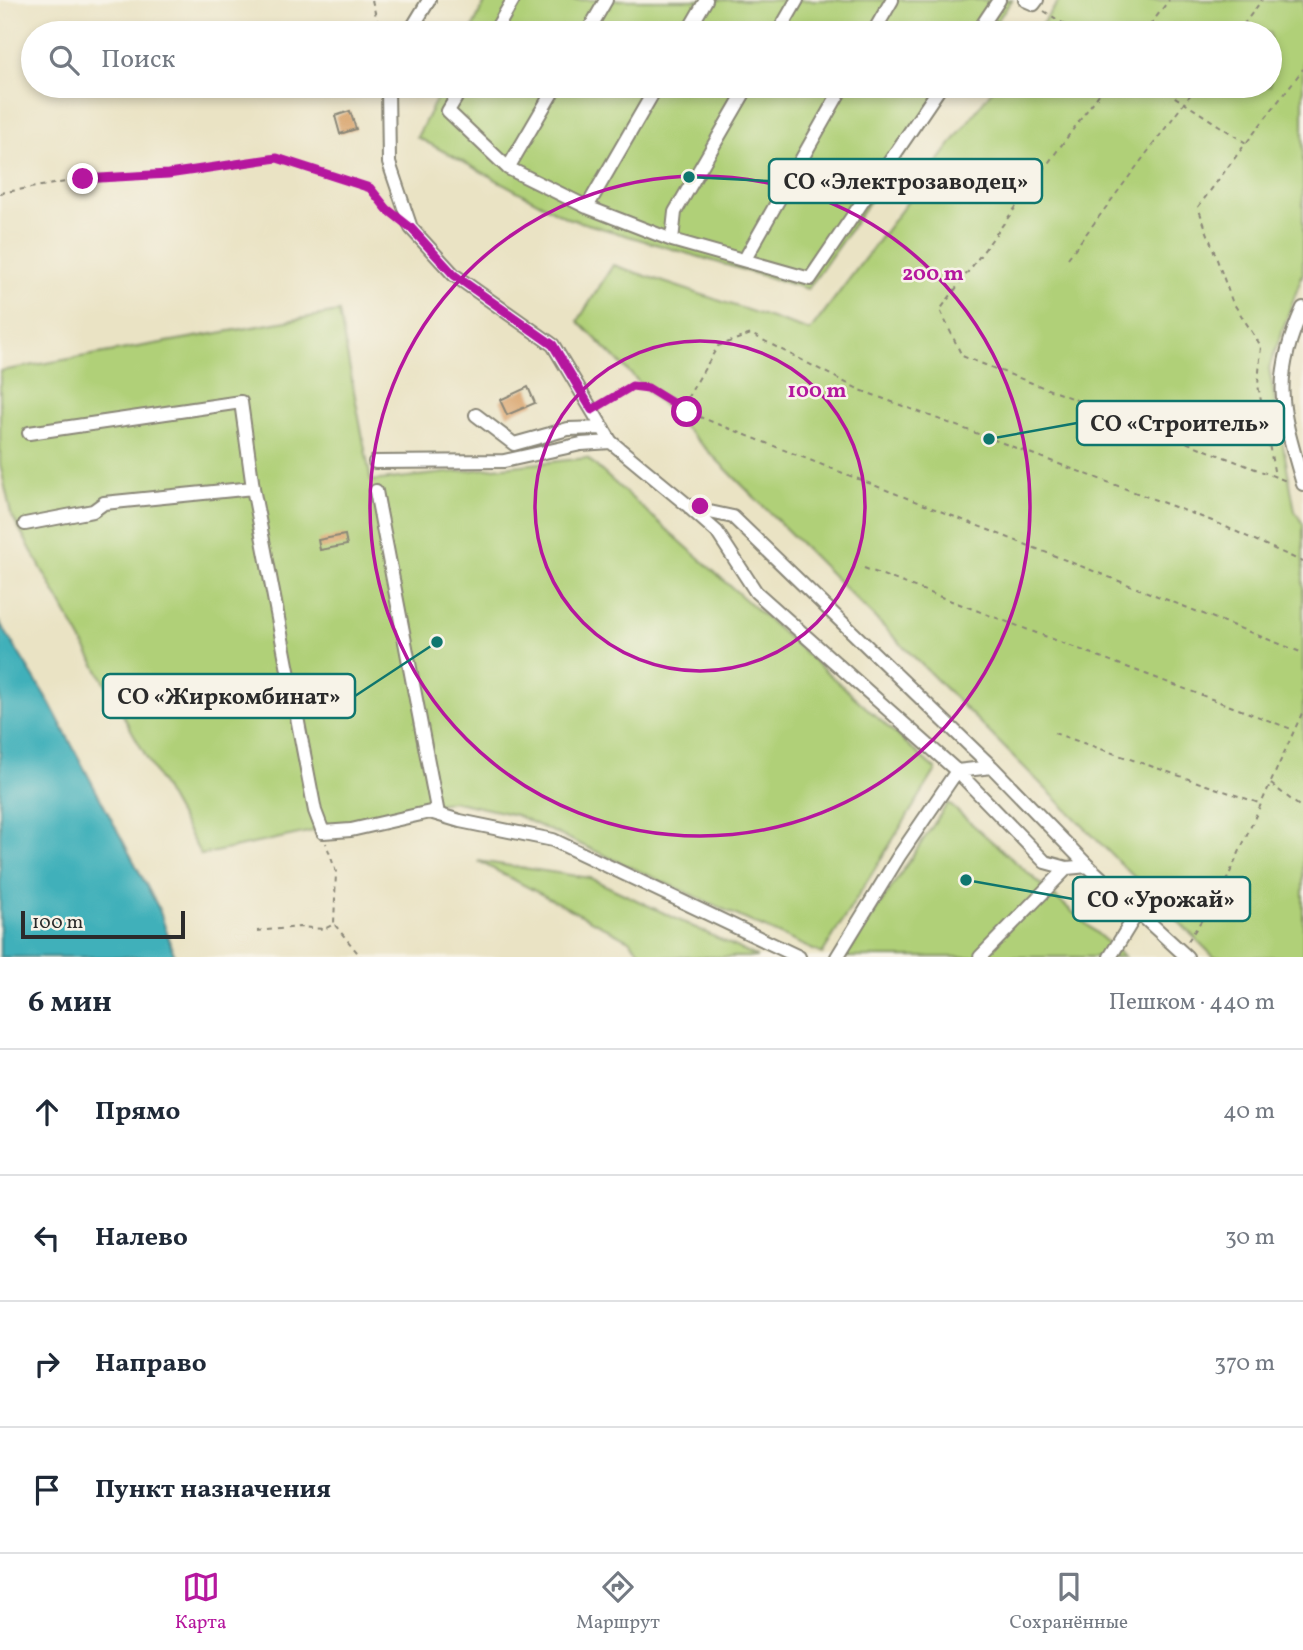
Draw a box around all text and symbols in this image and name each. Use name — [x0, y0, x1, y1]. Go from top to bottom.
search box — [21, 21, 1282, 98]
icon: search — [45, 41, 83, 79]
text: Поиск — [101, 42, 175, 78]
callout: СО «Электрозаводец» — [769, 159, 1042, 203]
route end — [67, 163, 98, 194]
text: СО «Электрозаводец» — [783, 167, 1029, 199]
text: 200 m — [902, 260, 964, 289]
text: 100 m — [787, 377, 847, 406]
route start — [671, 396, 702, 427]
callout: СО «Строитель» — [1077, 401, 1284, 445]
text: СО «Строитель» — [1090, 409, 1270, 441]
centre of rings — [688, 494, 712, 518]
callout: СО «Жиркомбинат» — [103, 674, 355, 718]
text: СО «Жиркомбинат» — [117, 682, 341, 714]
callout: СО «Урожай» — [1073, 877, 1250, 921]
text: СО «Урожай» — [1087, 885, 1235, 917]
scale bar — [21, 908, 186, 940]
text: 100 m — [32, 910, 83, 936]
text: 6 мин — [28, 982, 112, 1024]
text: Пешком · 440 m — [1109, 987, 1275, 1019]
icon: ahead — [28, 1093, 66, 1131]
text: Прямо — [95, 1094, 180, 1130]
text: 40 m — [1223, 1096, 1275, 1128]
icon: left — [28, 1219, 66, 1257]
text: Налево — [95, 1220, 188, 1256]
text: 30 m — [1225, 1222, 1275, 1254]
icon: right — [28, 1345, 66, 1383]
text: Направо — [95, 1346, 207, 1382]
text: 370 m — [1214, 1348, 1275, 1380]
icon: arrive — [28, 1471, 66, 1509]
text: Пункт назначения — [95, 1472, 331, 1508]
tab: Карта — [175, 1568, 226, 1636]
tab: Маршрут — [576, 1568, 660, 1636]
tab: Сохранённые — [1010, 1568, 1128, 1636]

